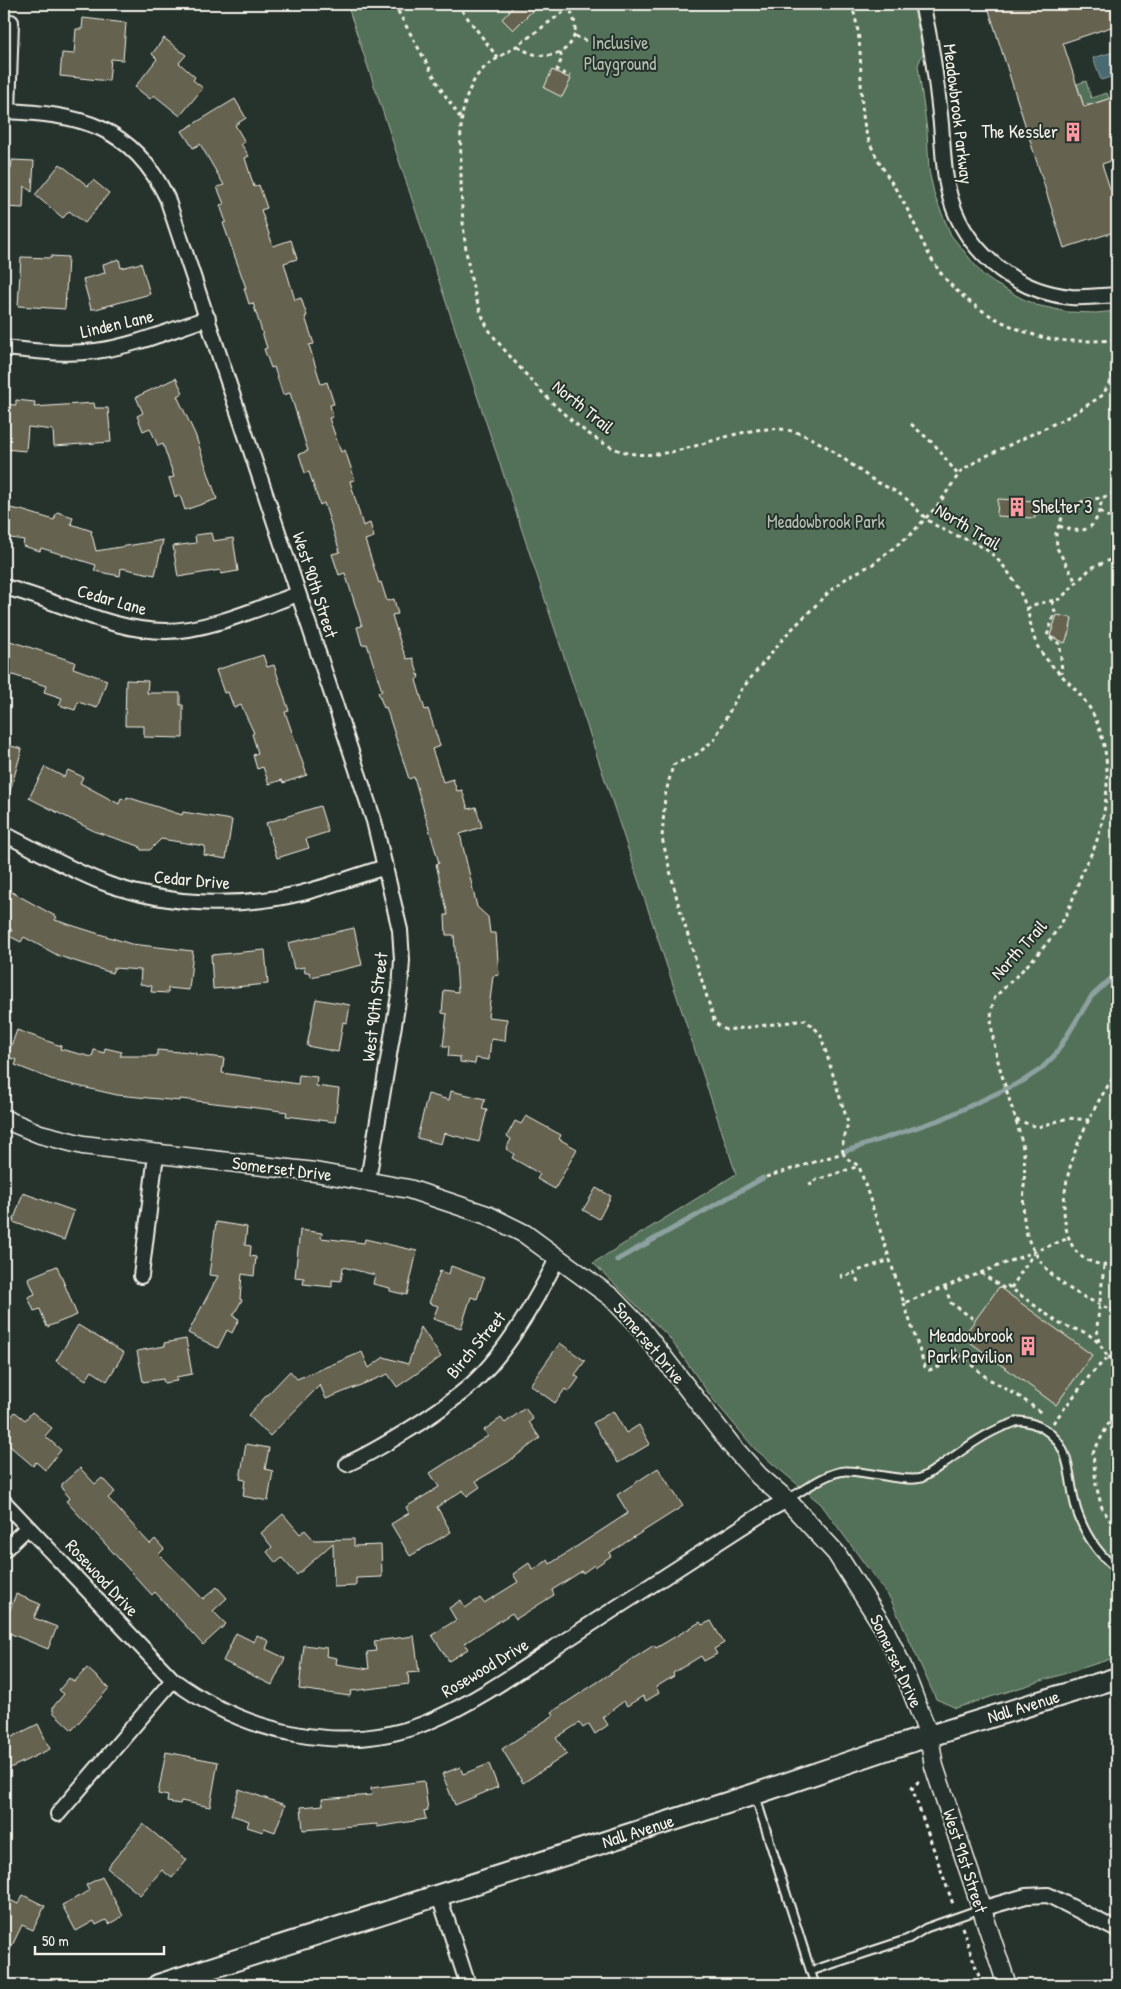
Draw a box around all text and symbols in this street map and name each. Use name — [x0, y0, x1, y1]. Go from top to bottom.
park label: Inclusive Playground — [584, 30, 656, 76]
street label: Meadowbrook Parkway — [937, 42, 980, 186]
place label: The Kessler — [981, 119, 1058, 144]
building icon: The Kessler — [1062, 121, 1084, 143]
street label: Linden Lane — [78, 303, 156, 344]
street label: North Trail — [547, 374, 620, 439]
place label: Shelter 3 — [1032, 494, 1092, 519]
building icon: Shelter 3 — [1006, 496, 1028, 518]
street label: North Trail — [931, 497, 1006, 556]
park label: Meadowbrook Park — [767, 509, 886, 534]
street label: West 90th Street — [287, 529, 345, 642]
street label: Cedar Lane — [74, 578, 150, 621]
street label: Cedar Drive — [153, 864, 231, 895]
street label: North Trail — [985, 914, 1052, 985]
street label: West 90th Street — [355, 950, 394, 1063]
street label: Somerset Drive — [231, 1150, 333, 1187]
street label: Somerset Drive — [608, 1296, 691, 1389]
street label: Birch Street — [440, 1305, 512, 1384]
place label: Meadowbrook Park Pavilion — [928, 1323, 1014, 1369]
building icon: Meadowbrook Park Pavilion — [1017, 1335, 1039, 1357]
street label: Rosewood Drive — [60, 1534, 145, 1622]
street label: Somerset Drive — [864, 1610, 929, 1711]
street label: Rosewood Drive — [437, 1632, 533, 1703]
street label: Nall Avenue — [984, 1684, 1062, 1729]
street label: West 91st Street — [937, 1806, 994, 1917]
street label: Nall Avenue — [599, 1808, 677, 1854]
scale bar — [35, 1924, 164, 1956]
text: 50 m — [42, 1930, 69, 1951]

